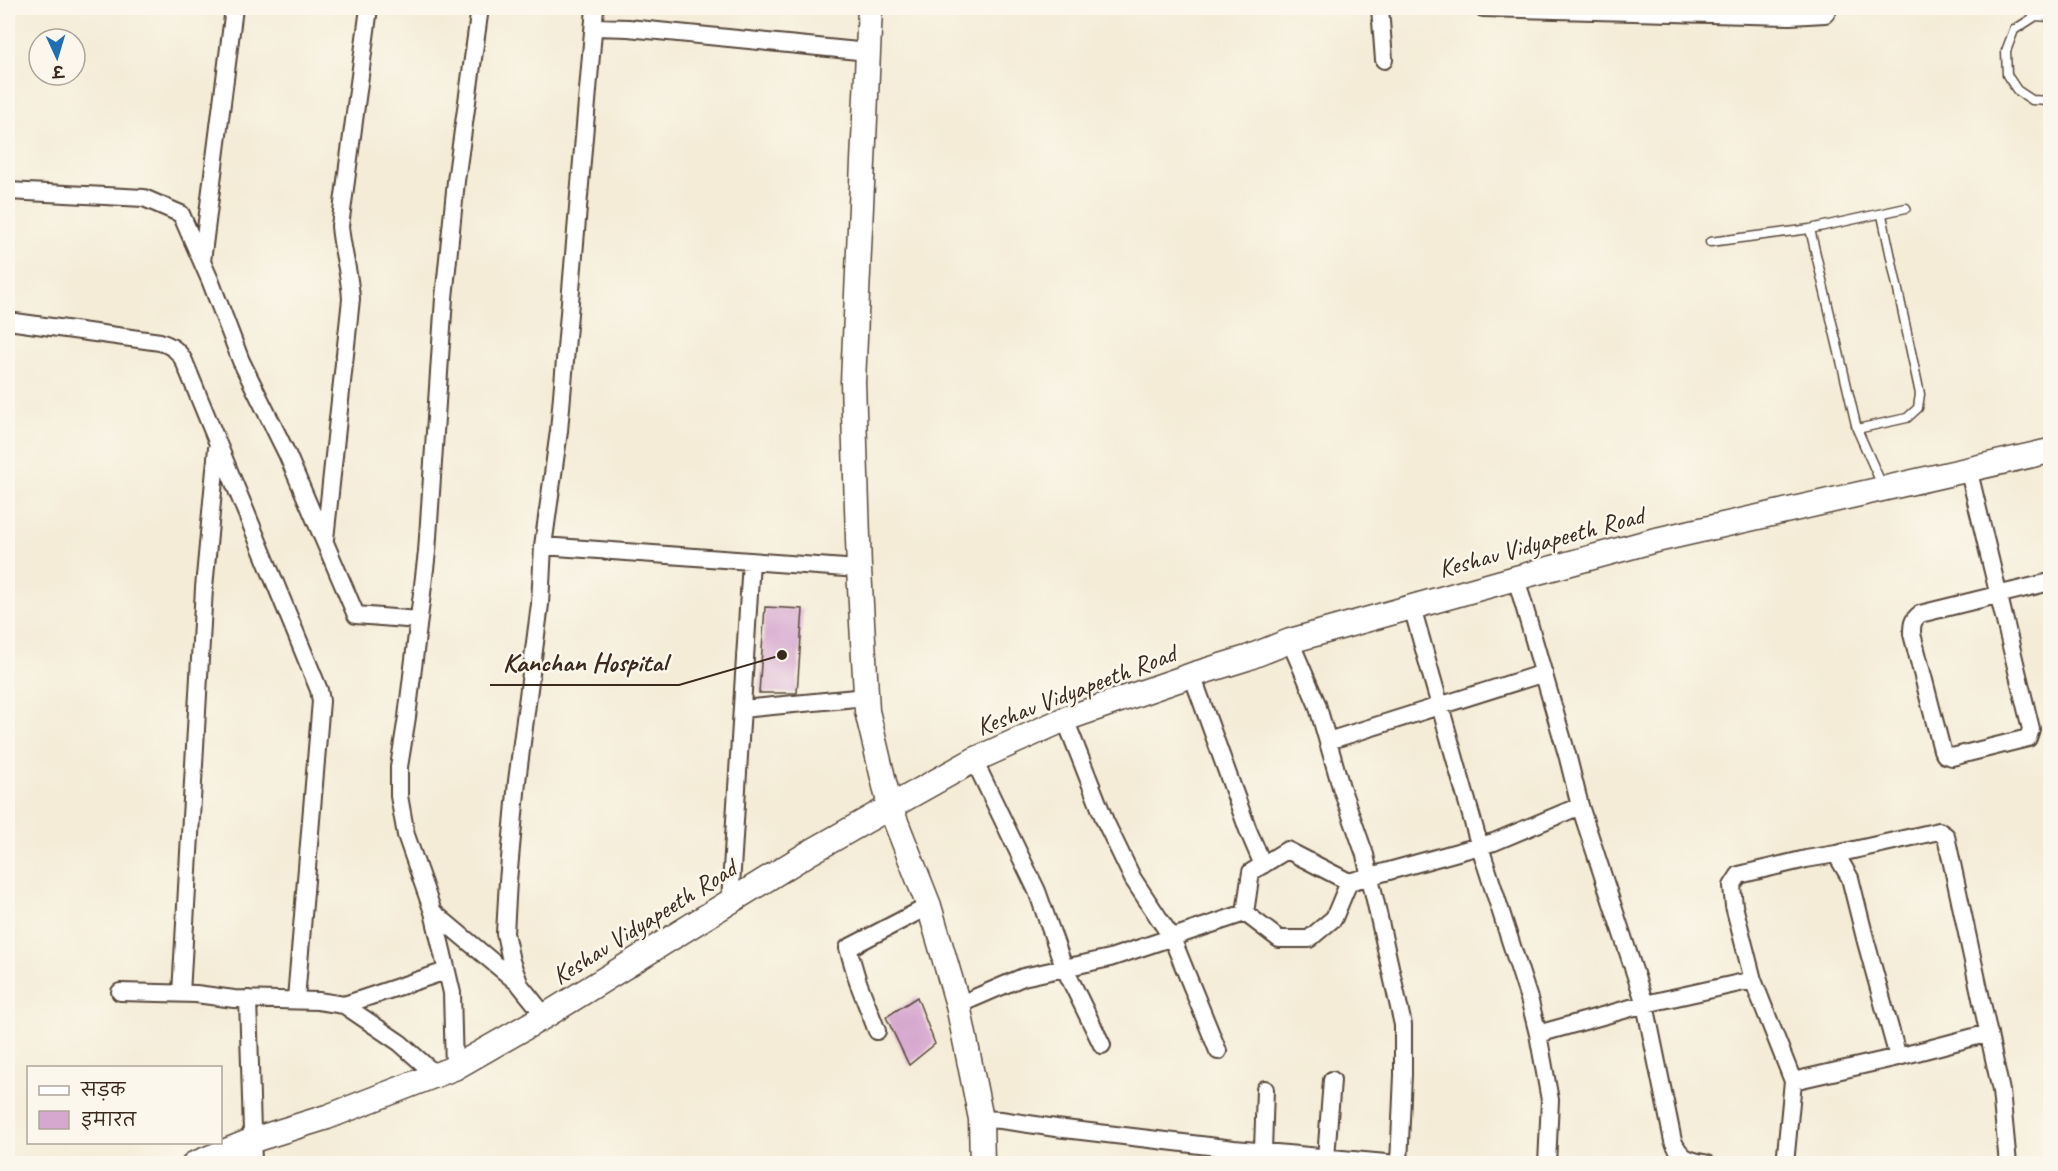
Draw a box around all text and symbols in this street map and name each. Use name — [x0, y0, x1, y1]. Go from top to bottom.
north arrow — [27, 27, 87, 87]
text: उ — [51, 60, 66, 81]
street label: Keshav Vidyapeeth Road — [1435, 498, 1651, 585]
street label: Keshav Vidyapeeth Road — [971, 635, 1184, 743]
callout: Kanchan Hospital — [490, 640, 679, 685]
text: Kanchan Hospital — [503, 645, 672, 679]
street label: Keshav Vidyapeeth Road — [546, 850, 746, 992]
legend — [27, 1066, 222, 1144]
text: सड़क — [80, 1079, 126, 1101]
text: इमारत — [81, 1109, 137, 1131]

